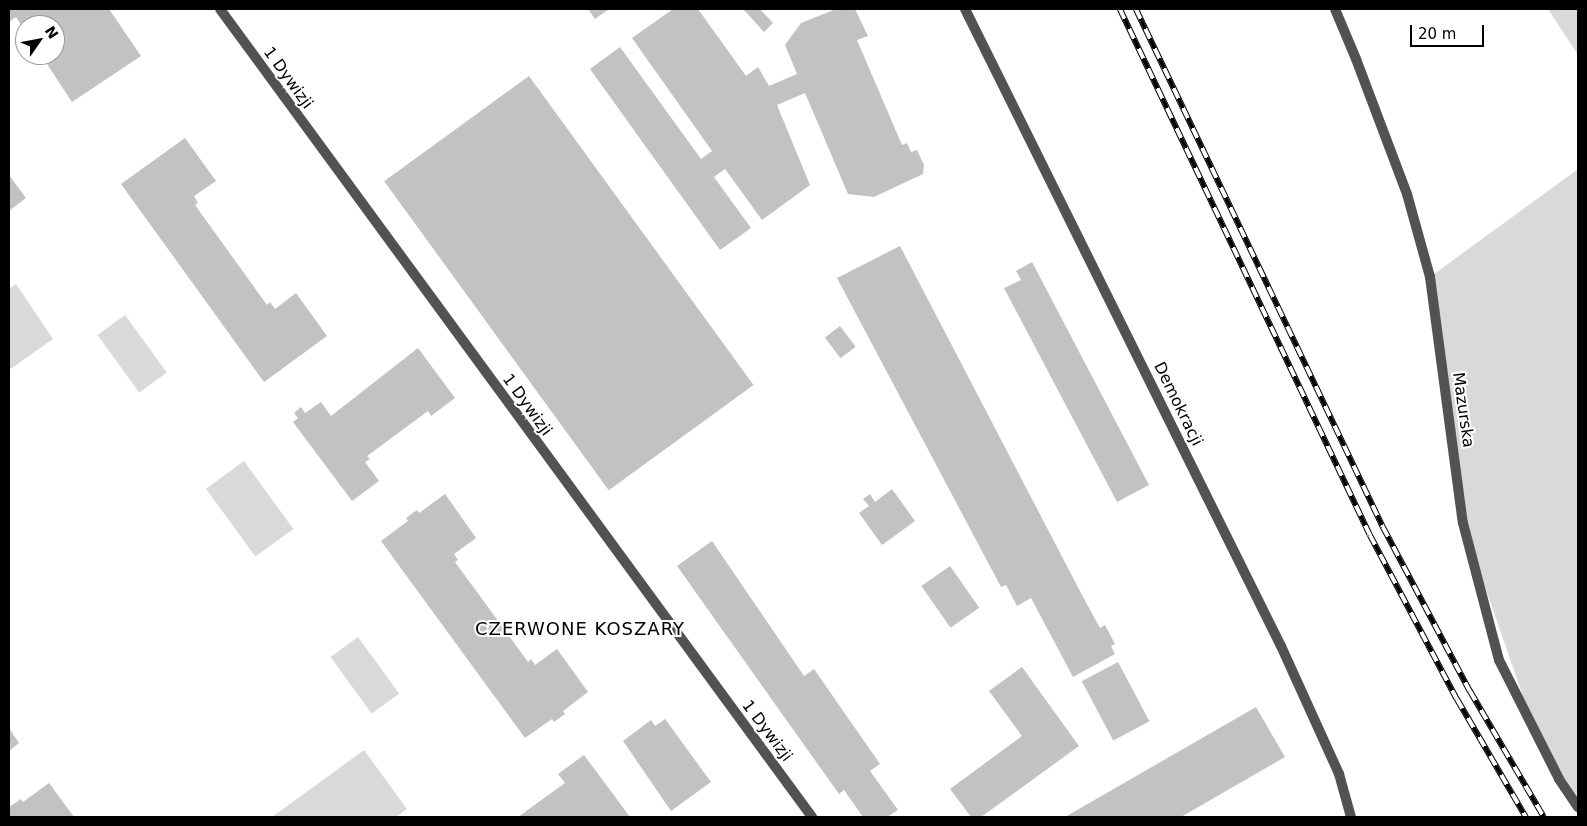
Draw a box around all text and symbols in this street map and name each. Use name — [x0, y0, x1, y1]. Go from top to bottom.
north arrow — [15, 15, 65, 65]
scale bar — [1412, 15, 1486, 47]
text: N — [42, 23, 62, 42]
text: 20 m — [1418, 25, 1456, 43]
street label: 1 Dywizji — [259, 43, 317, 113]
street label: Demokracji — [1149, 359, 1207, 449]
street label: 1 Dywizji — [498, 370, 556, 440]
street label: Mazurska — [1448, 371, 1478, 449]
district label: CZERWONE KOSZARY — [473, 618, 687, 640]
street label: 1 Dywizji — [738, 697, 796, 765]

